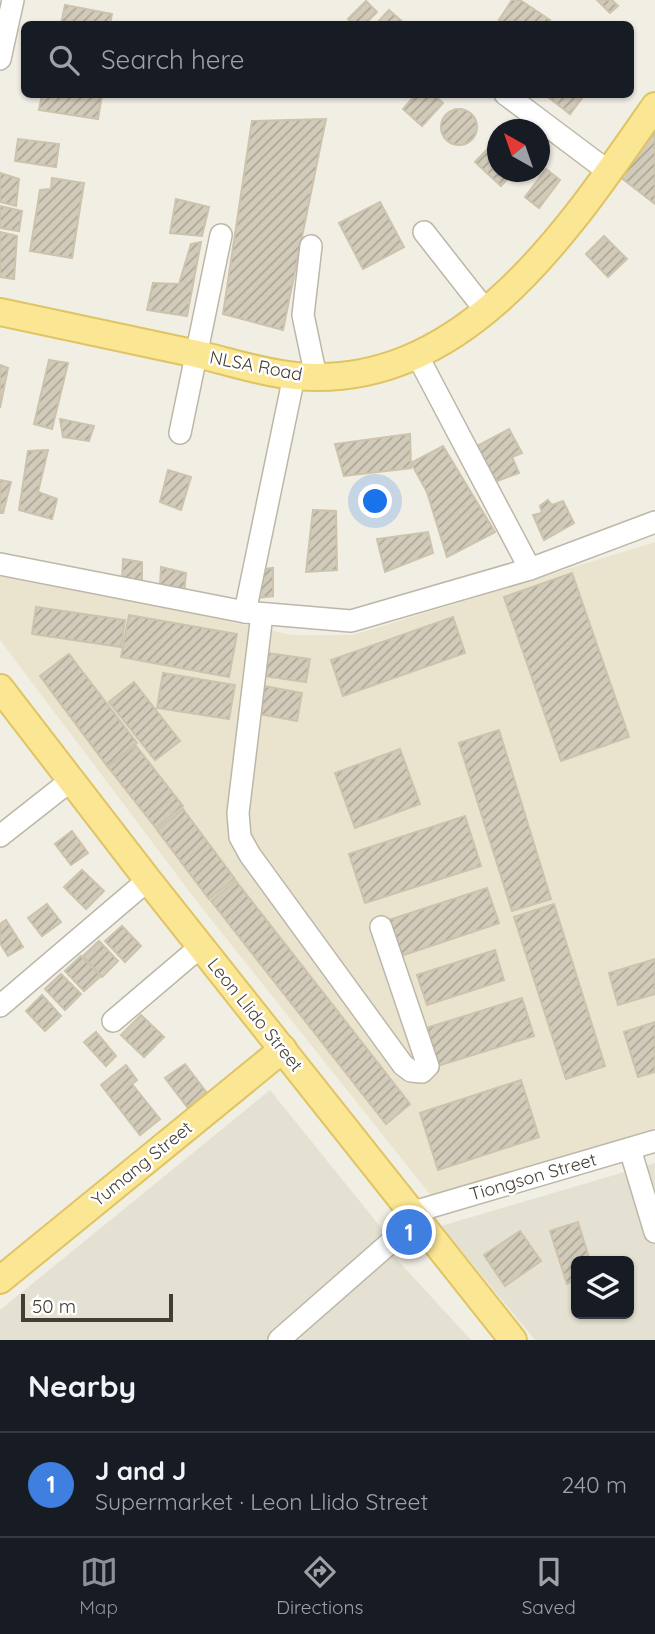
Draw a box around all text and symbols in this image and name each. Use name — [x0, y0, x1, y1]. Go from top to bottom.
search box — [21, 21, 634, 98]
icon: search — [45, 41, 83, 79]
text: Search here — [101, 43, 245, 76]
north arrow — [487, 119, 550, 182]
street label: NLSA Road — [208, 345, 304, 386]
your location — [358, 484, 392, 518]
street label: Leon Llido Street — [203, 953, 308, 1076]
street label: Yumang Street — [87, 1116, 197, 1211]
street label: Tiongson Street — [467, 1147, 599, 1206]
pin: 1 — [386, 1206, 432, 1258]
map controls — [571, 1256, 634, 1319]
button: layers — [571, 1256, 634, 1319]
scale bar — [21, 1291, 173, 1323]
text: 50 m — [32, 1294, 76, 1318]
text: Nearby — [28, 1367, 136, 1405]
text: J and J — [95, 1454, 186, 1487]
text: 1 — [47, 1470, 55, 1499]
text: 240 m — [562, 1470, 627, 1499]
text: Supermarket · Leon Llido Street — [95, 1487, 428, 1516]
tab: Map — [79, 1553, 118, 1619]
tab: Directions — [276, 1553, 363, 1619]
tab: Saved — [522, 1553, 576, 1619]

